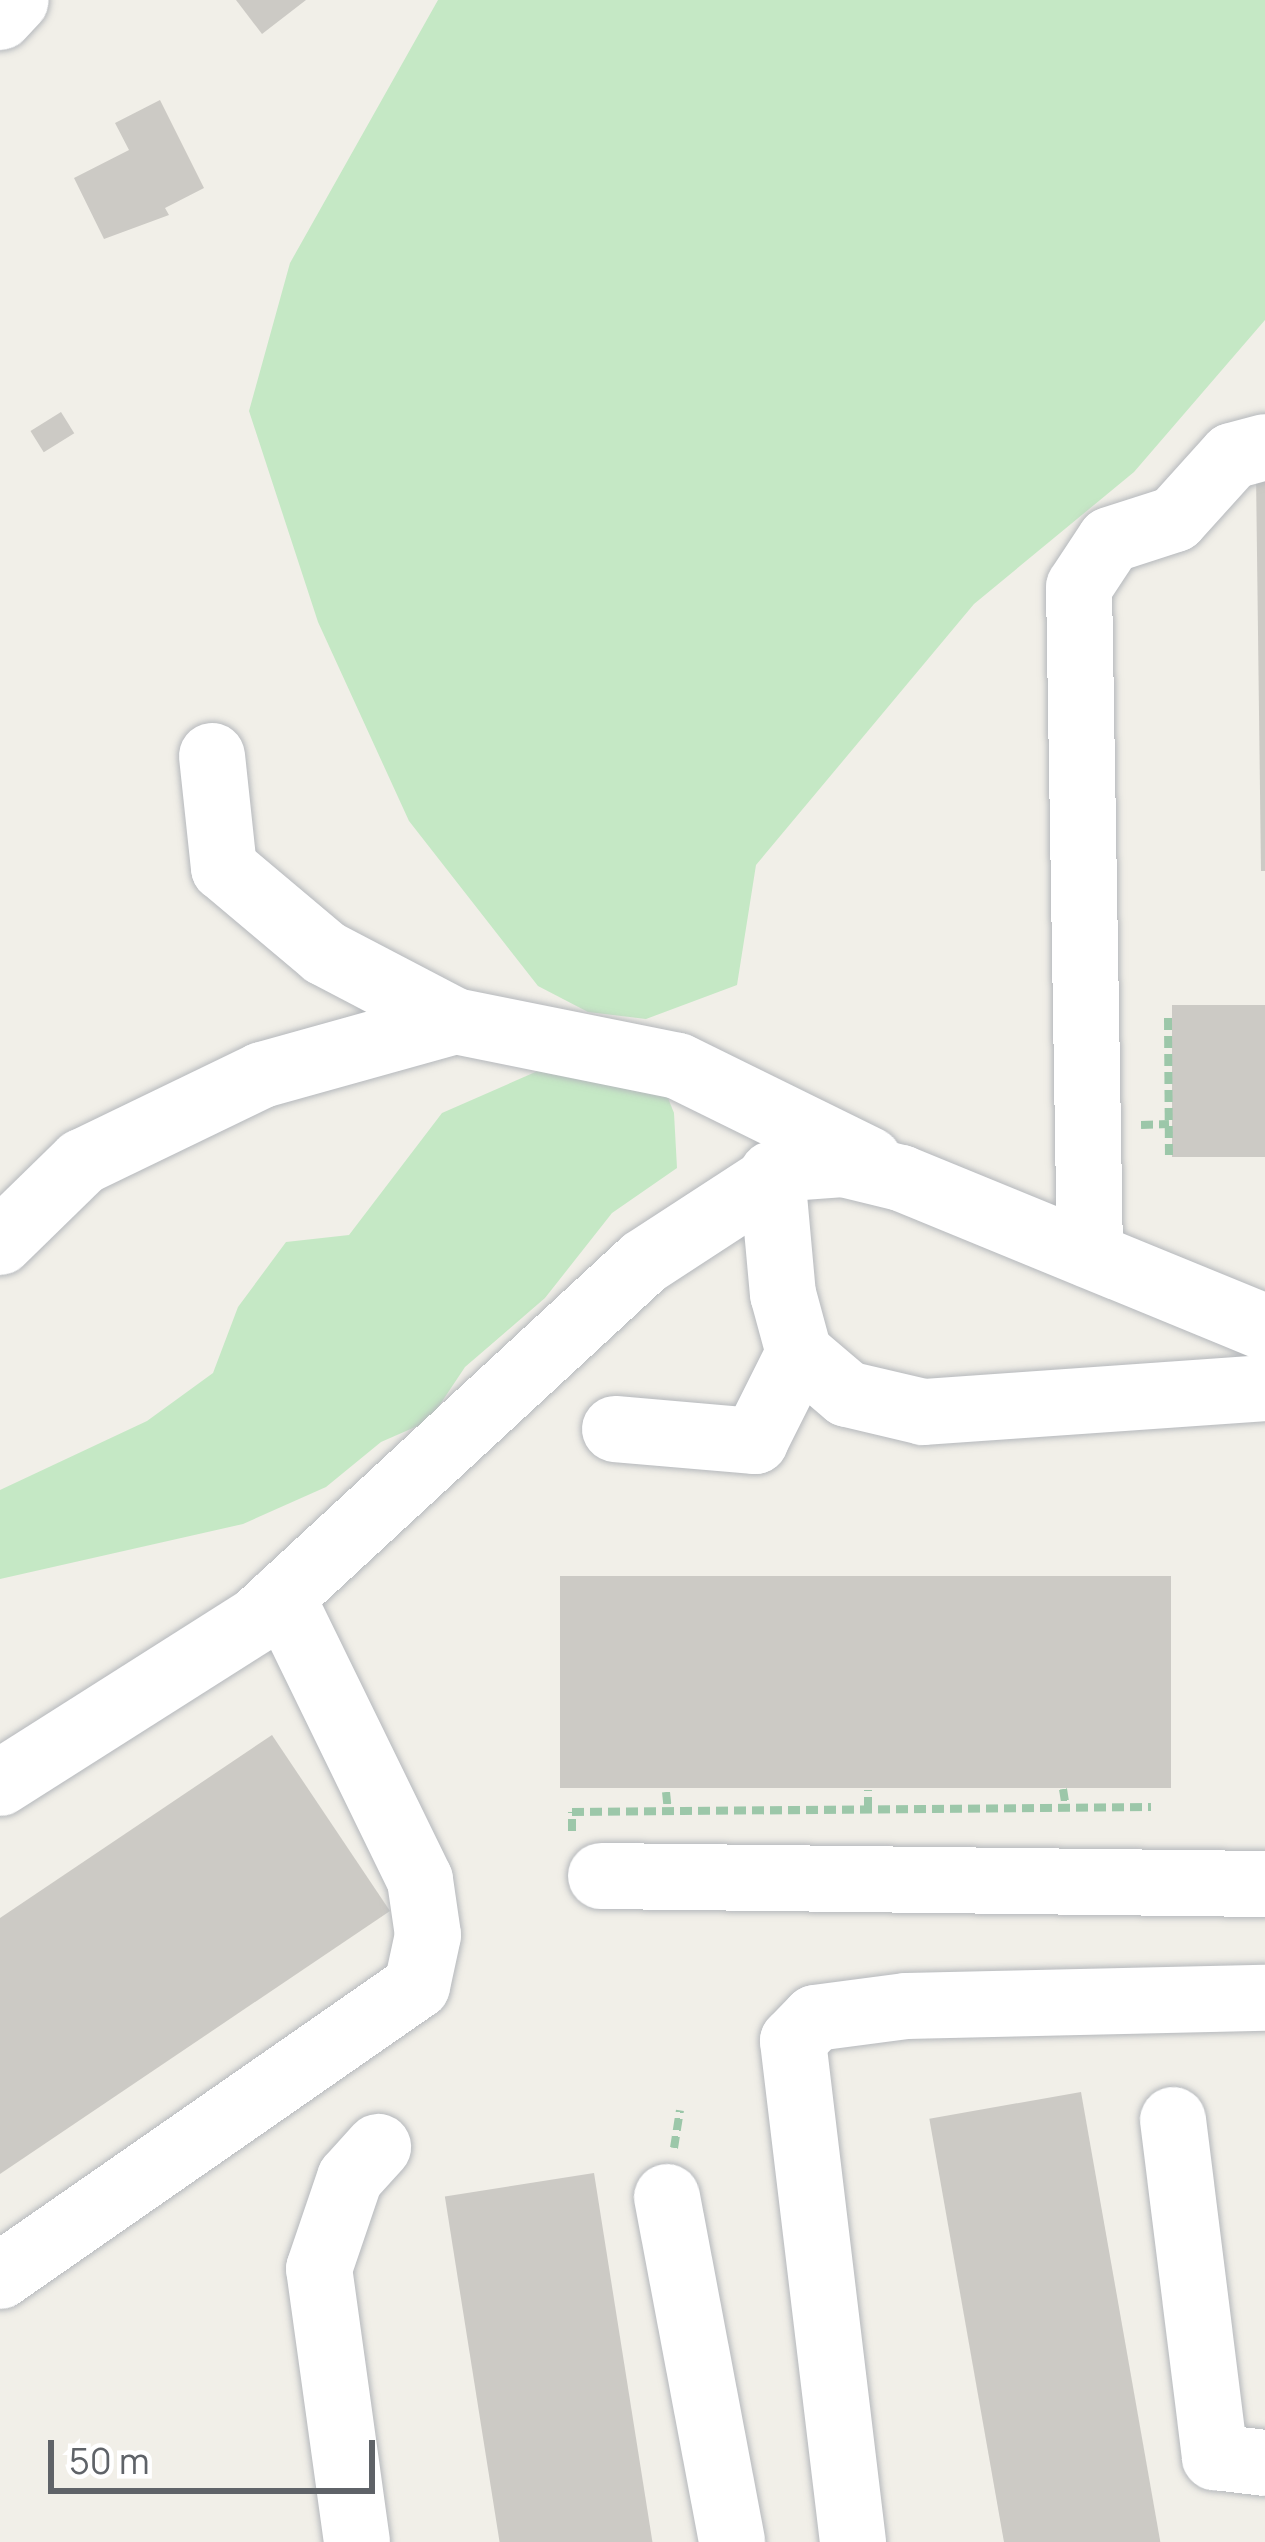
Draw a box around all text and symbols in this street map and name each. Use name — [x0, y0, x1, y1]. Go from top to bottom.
scale bar — [54, 2416, 381, 2490]
text: 50 m — [69, 2436, 149, 2485]

